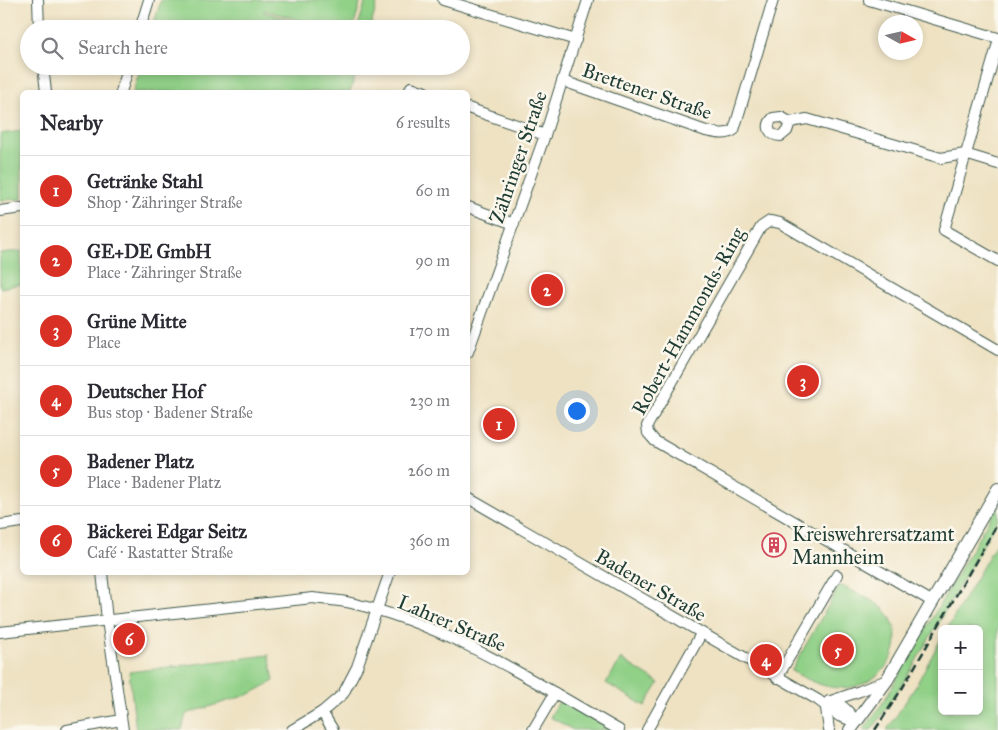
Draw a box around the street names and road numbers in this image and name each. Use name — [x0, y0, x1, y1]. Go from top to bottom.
street label: Brettener Straße — [579, 58, 715, 124]
street label: Zähringer Straße — [484, 88, 553, 227]
street label: Robert-Hammonds-Ring — [626, 223, 751, 419]
street label: Badener Straße — [591, 544, 711, 626]
street label: Lahrer Straße — [394, 589, 510, 657]

